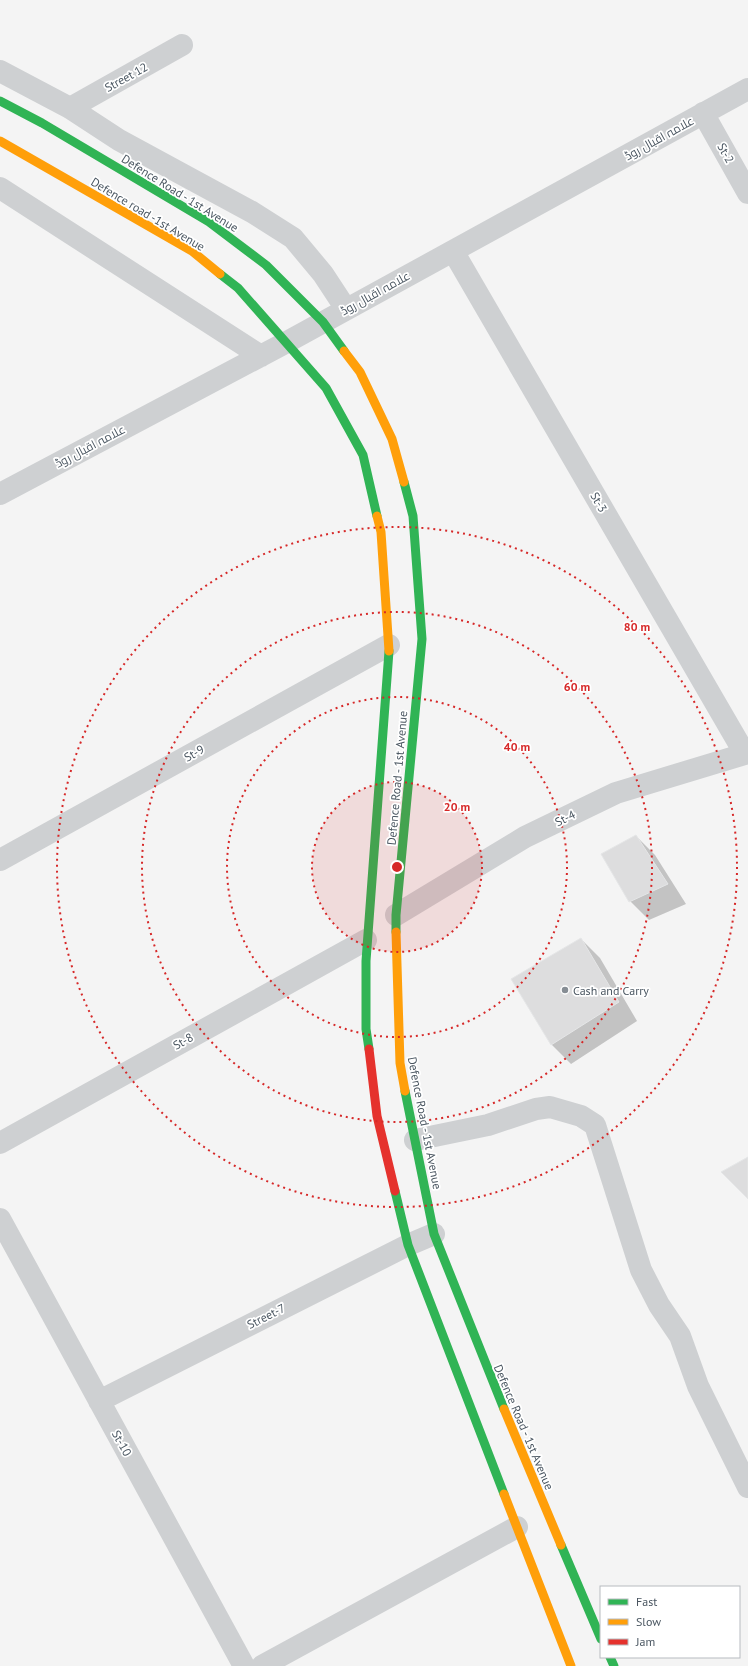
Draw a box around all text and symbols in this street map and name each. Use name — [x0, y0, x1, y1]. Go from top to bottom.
street label: Street 12 — [102, 59, 150, 95]
street label: علامہ اقبال روڈ — [622, 113, 696, 163]
street label: St-2 — [714, 140, 738, 166]
street label: Defence Road - 1st Avenue — [119, 151, 241, 235]
street label: Defence road -1st Avenue — [88, 174, 208, 254]
street label: علامہ اقبال روڈ — [338, 268, 412, 318]
street label: علامہ اقبال روڈ — [52, 421, 128, 471]
street label: St-3 — [587, 489, 611, 515]
text: 80 m — [624, 619, 650, 634]
text: 60 m — [564, 679, 590, 694]
street label: Defence Road - 1st Avenue — [384, 710, 410, 846]
text: 40 m — [504, 739, 530, 754]
street label: St-9 — [181, 741, 207, 765]
text: 20 m — [444, 799, 470, 814]
street label: St-4 — [552, 806, 578, 829]
centre of rings — [390, 860, 404, 874]
place label: Cash and Carry — [573, 983, 649, 998]
marker: Cash and Carry — [560, 985, 570, 995]
street label: St-8 — [170, 1029, 196, 1053]
street label: Defence Road - 1st Avenue — [405, 1055, 445, 1191]
street label: Street-7 — [244, 1300, 288, 1332]
street label: Defence Road - 1st Avenue — [491, 1362, 557, 1492]
street label: St-10 — [109, 1427, 135, 1459]
legend — [600, 1586, 740, 1658]
text: Fast — [636, 1594, 657, 1609]
text: Slow — [636, 1614, 661, 1629]
text: Jam — [635, 1634, 655, 1649]

